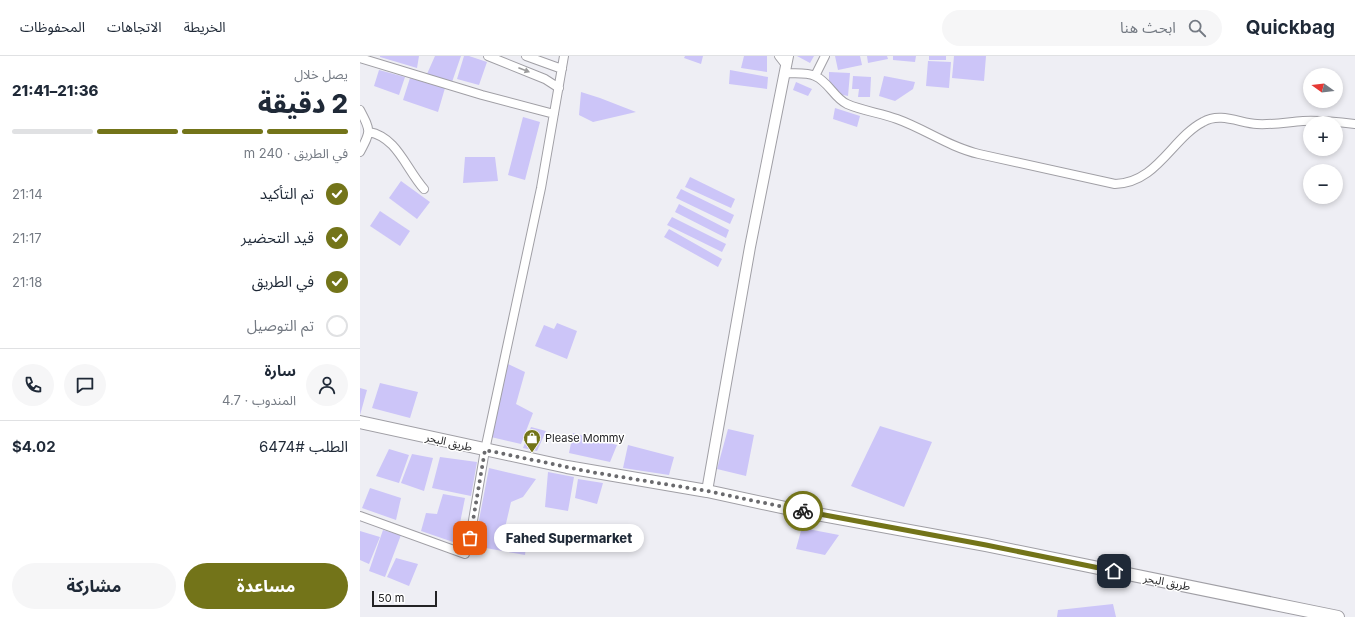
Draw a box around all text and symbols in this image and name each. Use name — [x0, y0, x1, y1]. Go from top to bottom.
search box — [942, 10, 1222, 46]
text: Quickbag — [1246, 16, 1335, 39]
icon: search — [1186, 17, 1208, 39]
text: المحفوظات — [20, 18, 85, 35]
text: الاتجاهات — [107, 18, 162, 35]
text: الخريطة — [184, 18, 226, 35]
text: ابحث هنا — [1120, 18, 1176, 37]
text: يصل خلال — [294, 66, 348, 82]
one-way arrow — [518, 68, 530, 74]
north arrow — [1303, 68, 1343, 108]
map controls — [1303, 68, 1343, 204]
text: 21:36–21:41 — [12, 81, 99, 100]
text: 2 دقيقة — [258, 88, 348, 119]
button: + — [1303, 116, 1343, 156]
text: في الطريق · 240 m — [244, 145, 348, 161]
button: − — [1303, 164, 1343, 204]
icon: check — [326, 183, 348, 205]
text: تم التأكيد — [260, 184, 314, 203]
text: 21:14 — [12, 186, 43, 202]
icon: check — [326, 227, 348, 249]
text: قيد التحضير — [241, 228, 314, 247]
text: 21:17 — [12, 230, 42, 246]
icon: check — [326, 271, 348, 293]
text: في الطريق — [252, 272, 314, 291]
text: 21:18 — [12, 274, 42, 290]
text: تم التوصيل — [247, 316, 314, 335]
text: سارة — [264, 361, 296, 380]
button: phone — [12, 364, 54, 406]
button: chat — [64, 364, 106, 406]
button: person — [306, 364, 348, 406]
text: المندوب · 4.7 — [222, 392, 296, 408]
shop icon: Please Mommy — [522, 428, 542, 453]
street label: طريق البحر — [423, 430, 474, 454]
place label: Please Mommy — [545, 431, 625, 445]
text: $4.02 — [12, 437, 56, 456]
text: الطلب #6474 — [259, 437, 348, 456]
courier — [783, 491, 823, 531]
icon: bike — [792, 500, 814, 522]
pin — [453, 521, 487, 555]
callout: Fahed Supermarket — [494, 524, 644, 552]
icon: bag — [459, 527, 481, 549]
text: Fahed Supermarket — [506, 530, 632, 546]
pin — [1097, 554, 1131, 588]
icon: home — [1103, 560, 1125, 582]
button: مشاركة — [12, 563, 176, 609]
button: مساعدة — [184, 563, 348, 609]
street label: طريق البحر — [1141, 570, 1192, 593]
scale bar — [372, 589, 437, 608]
text: 50 m — [378, 591, 404, 605]

